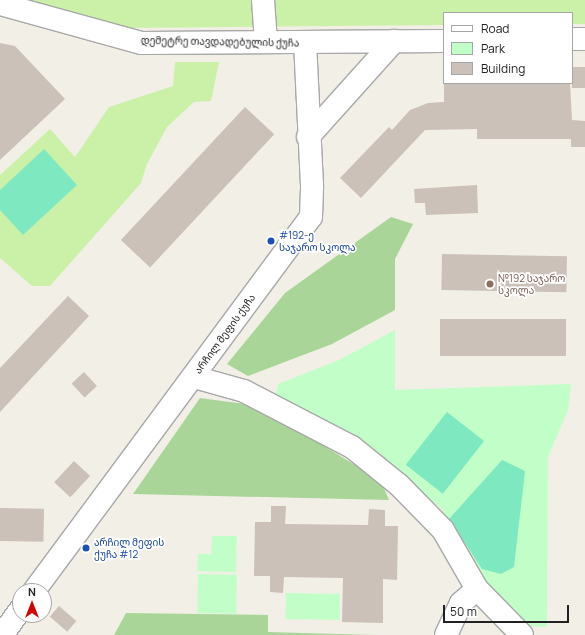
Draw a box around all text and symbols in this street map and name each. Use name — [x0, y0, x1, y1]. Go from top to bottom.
legend — [443, 12, 573, 84]
text: Road — [481, 20, 509, 37]
street label: დემეტრე თავდადებულის ქუჩა — [141, 35, 299, 49]
text: Park — [481, 40, 505, 57]
text: Building — [481, 60, 525, 77]
place label: #192-ე საჯარო სკოლა — [279, 229, 356, 252]
marker: #192-ე საჯარო სკოლა — [266, 236, 276, 246]
place label: №192 საჯარო სკოლა — [498, 272, 565, 296]
marker: №192 საჯარო სკოლა — [485, 279, 495, 289]
street label: არჩილ მეფის ქუჩა — [192, 292, 258, 376]
place label: არჩილ მეფის ქუჩა #12 — [94, 536, 164, 560]
marker: არჩილ მეფის ქუჩა #12 — [81, 543, 91, 553]
north arrow — [12, 583, 52, 623]
text: N — [28, 584, 36, 599]
scale bar — [445, 597, 571, 623]
text: 50 m — [450, 603, 477, 620]

